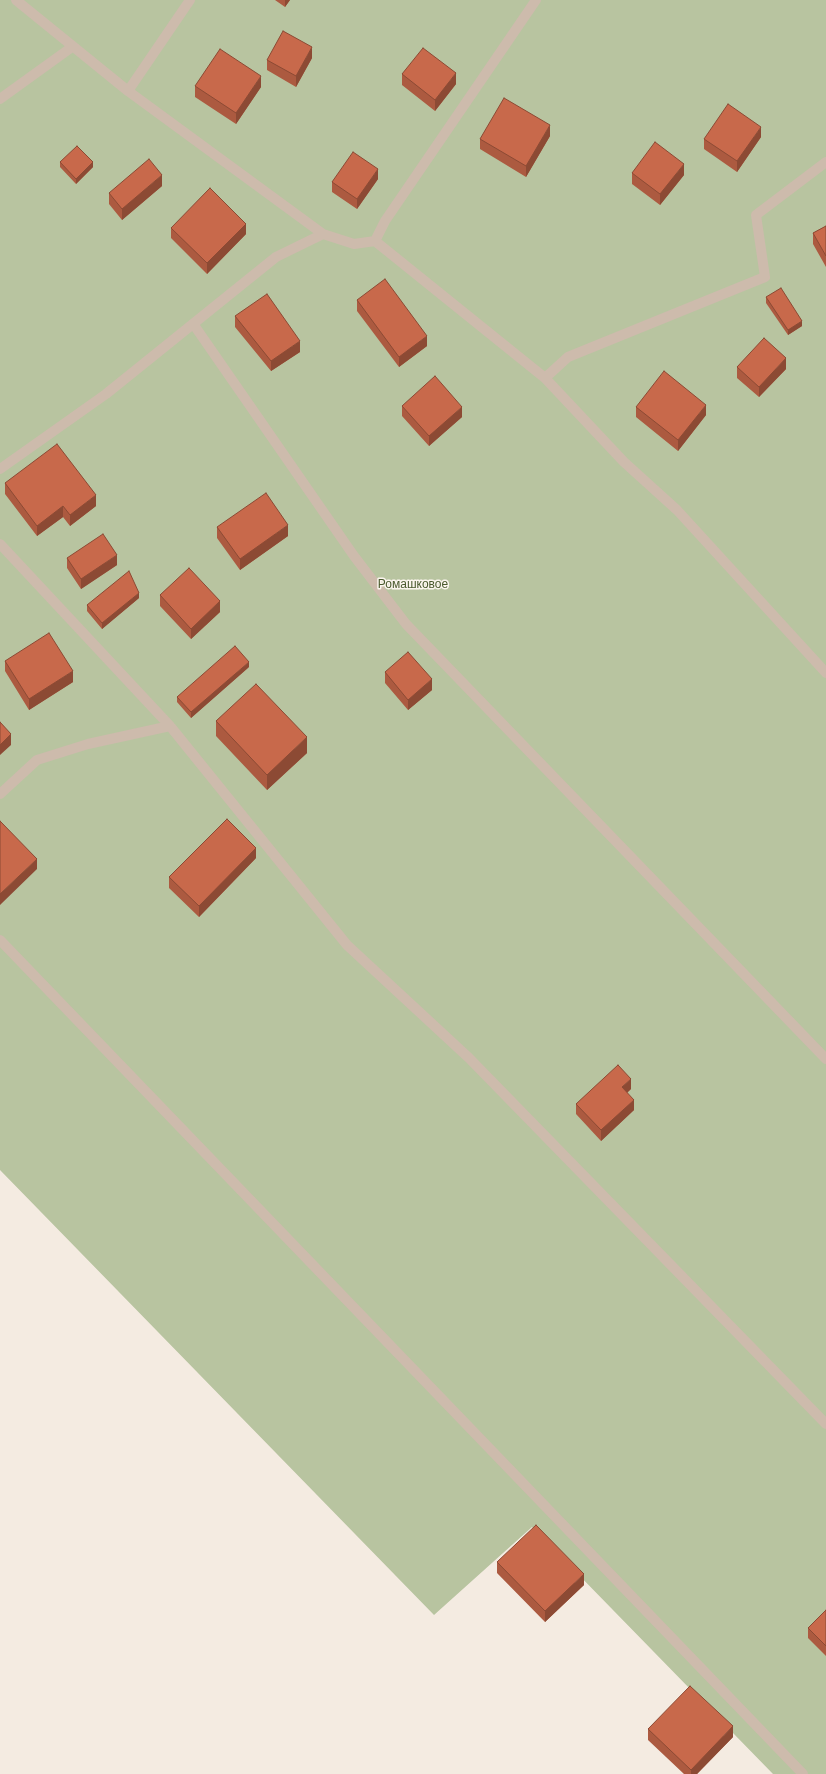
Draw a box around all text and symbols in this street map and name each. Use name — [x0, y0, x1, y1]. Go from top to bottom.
park label: Ромашковое — [378, 578, 448, 592]

